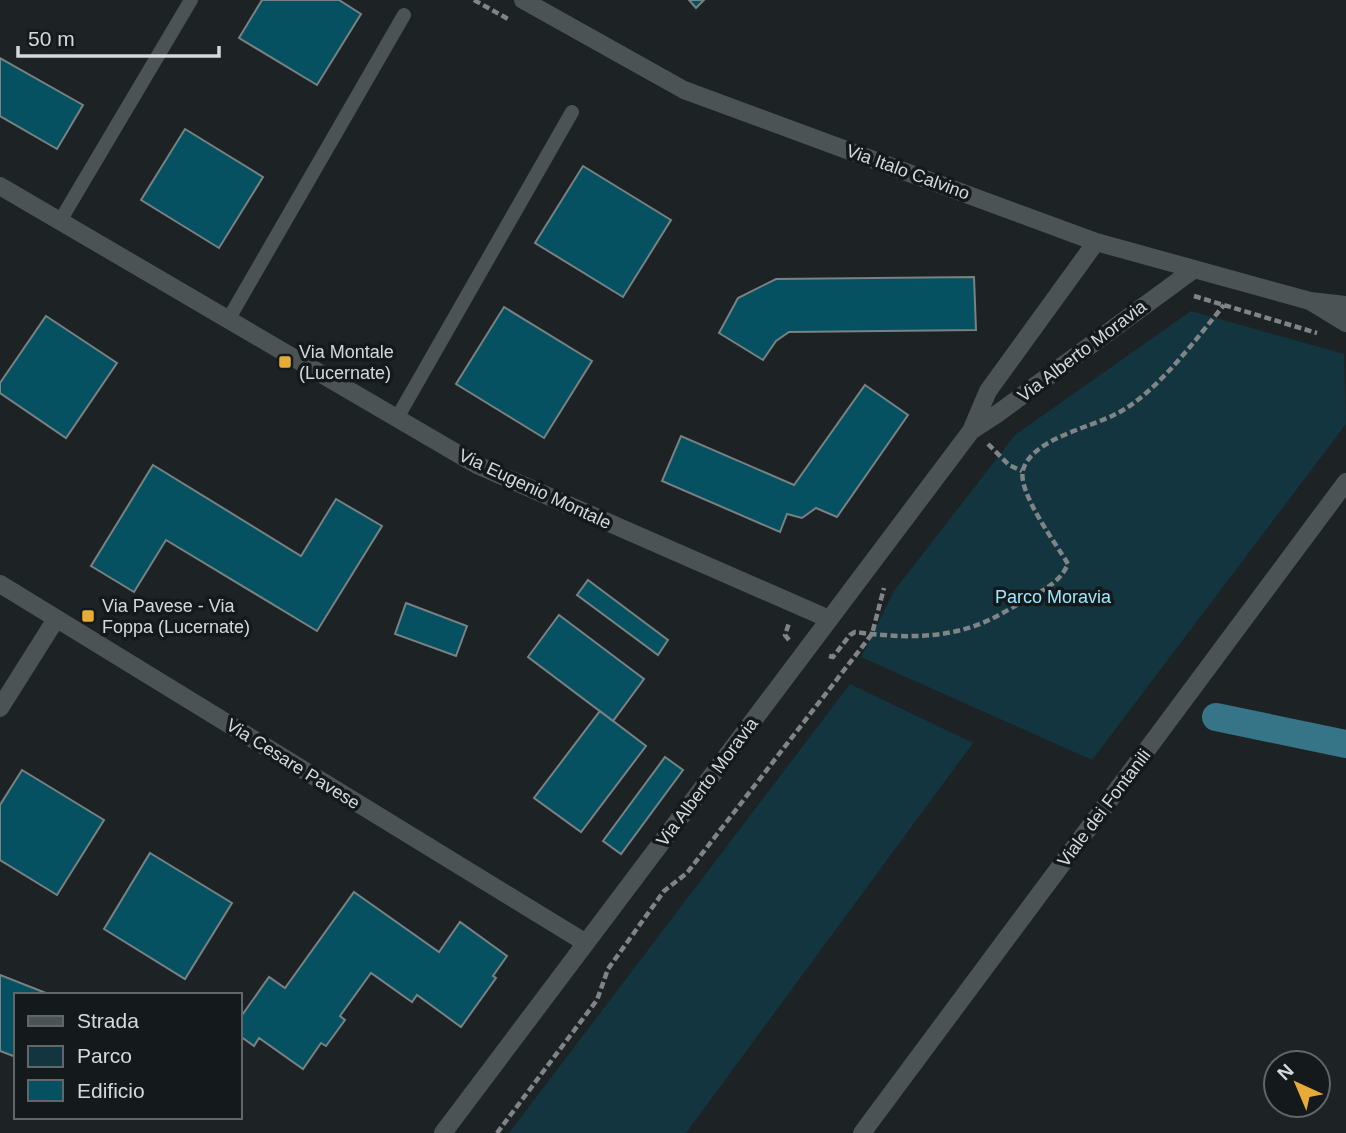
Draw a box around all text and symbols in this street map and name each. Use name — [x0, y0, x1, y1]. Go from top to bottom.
scale bar — [18, 14, 219, 58]
text: 50 m — [28, 27, 75, 50]
street label: Via Italo Calvino — [844, 140, 972, 204]
street label: Via Alberto Moravia — [1014, 296, 1151, 406]
place label: Via Montale (Lucernate) — [299, 342, 394, 383]
marker: Via Montale (Lucernate) — [277, 354, 293, 370]
street label: Via Eugenio Montale — [456, 445, 614, 533]
park label: Parco Moravia — [995, 587, 1112, 607]
place label: Via Pavese - Via Foppa (Lucernate) — [102, 596, 250, 637]
marker: Via Pavese - Via Foppa (Lucernate) — [80, 608, 96, 624]
street label: Via Alberto Moravia — [652, 713, 762, 850]
street label: Via Cesare Pavese — [223, 715, 363, 813]
street label: Viale dei Fontanili — [1053, 745, 1155, 871]
legend — [14, 993, 242, 1119]
text: Strada — [77, 1009, 139, 1032]
text: Parco — [77, 1044, 132, 1067]
north arrow — [1262, 1049, 1332, 1119]
text: N — [1273, 1060, 1298, 1084]
text: Edificio — [77, 1079, 145, 1102]

